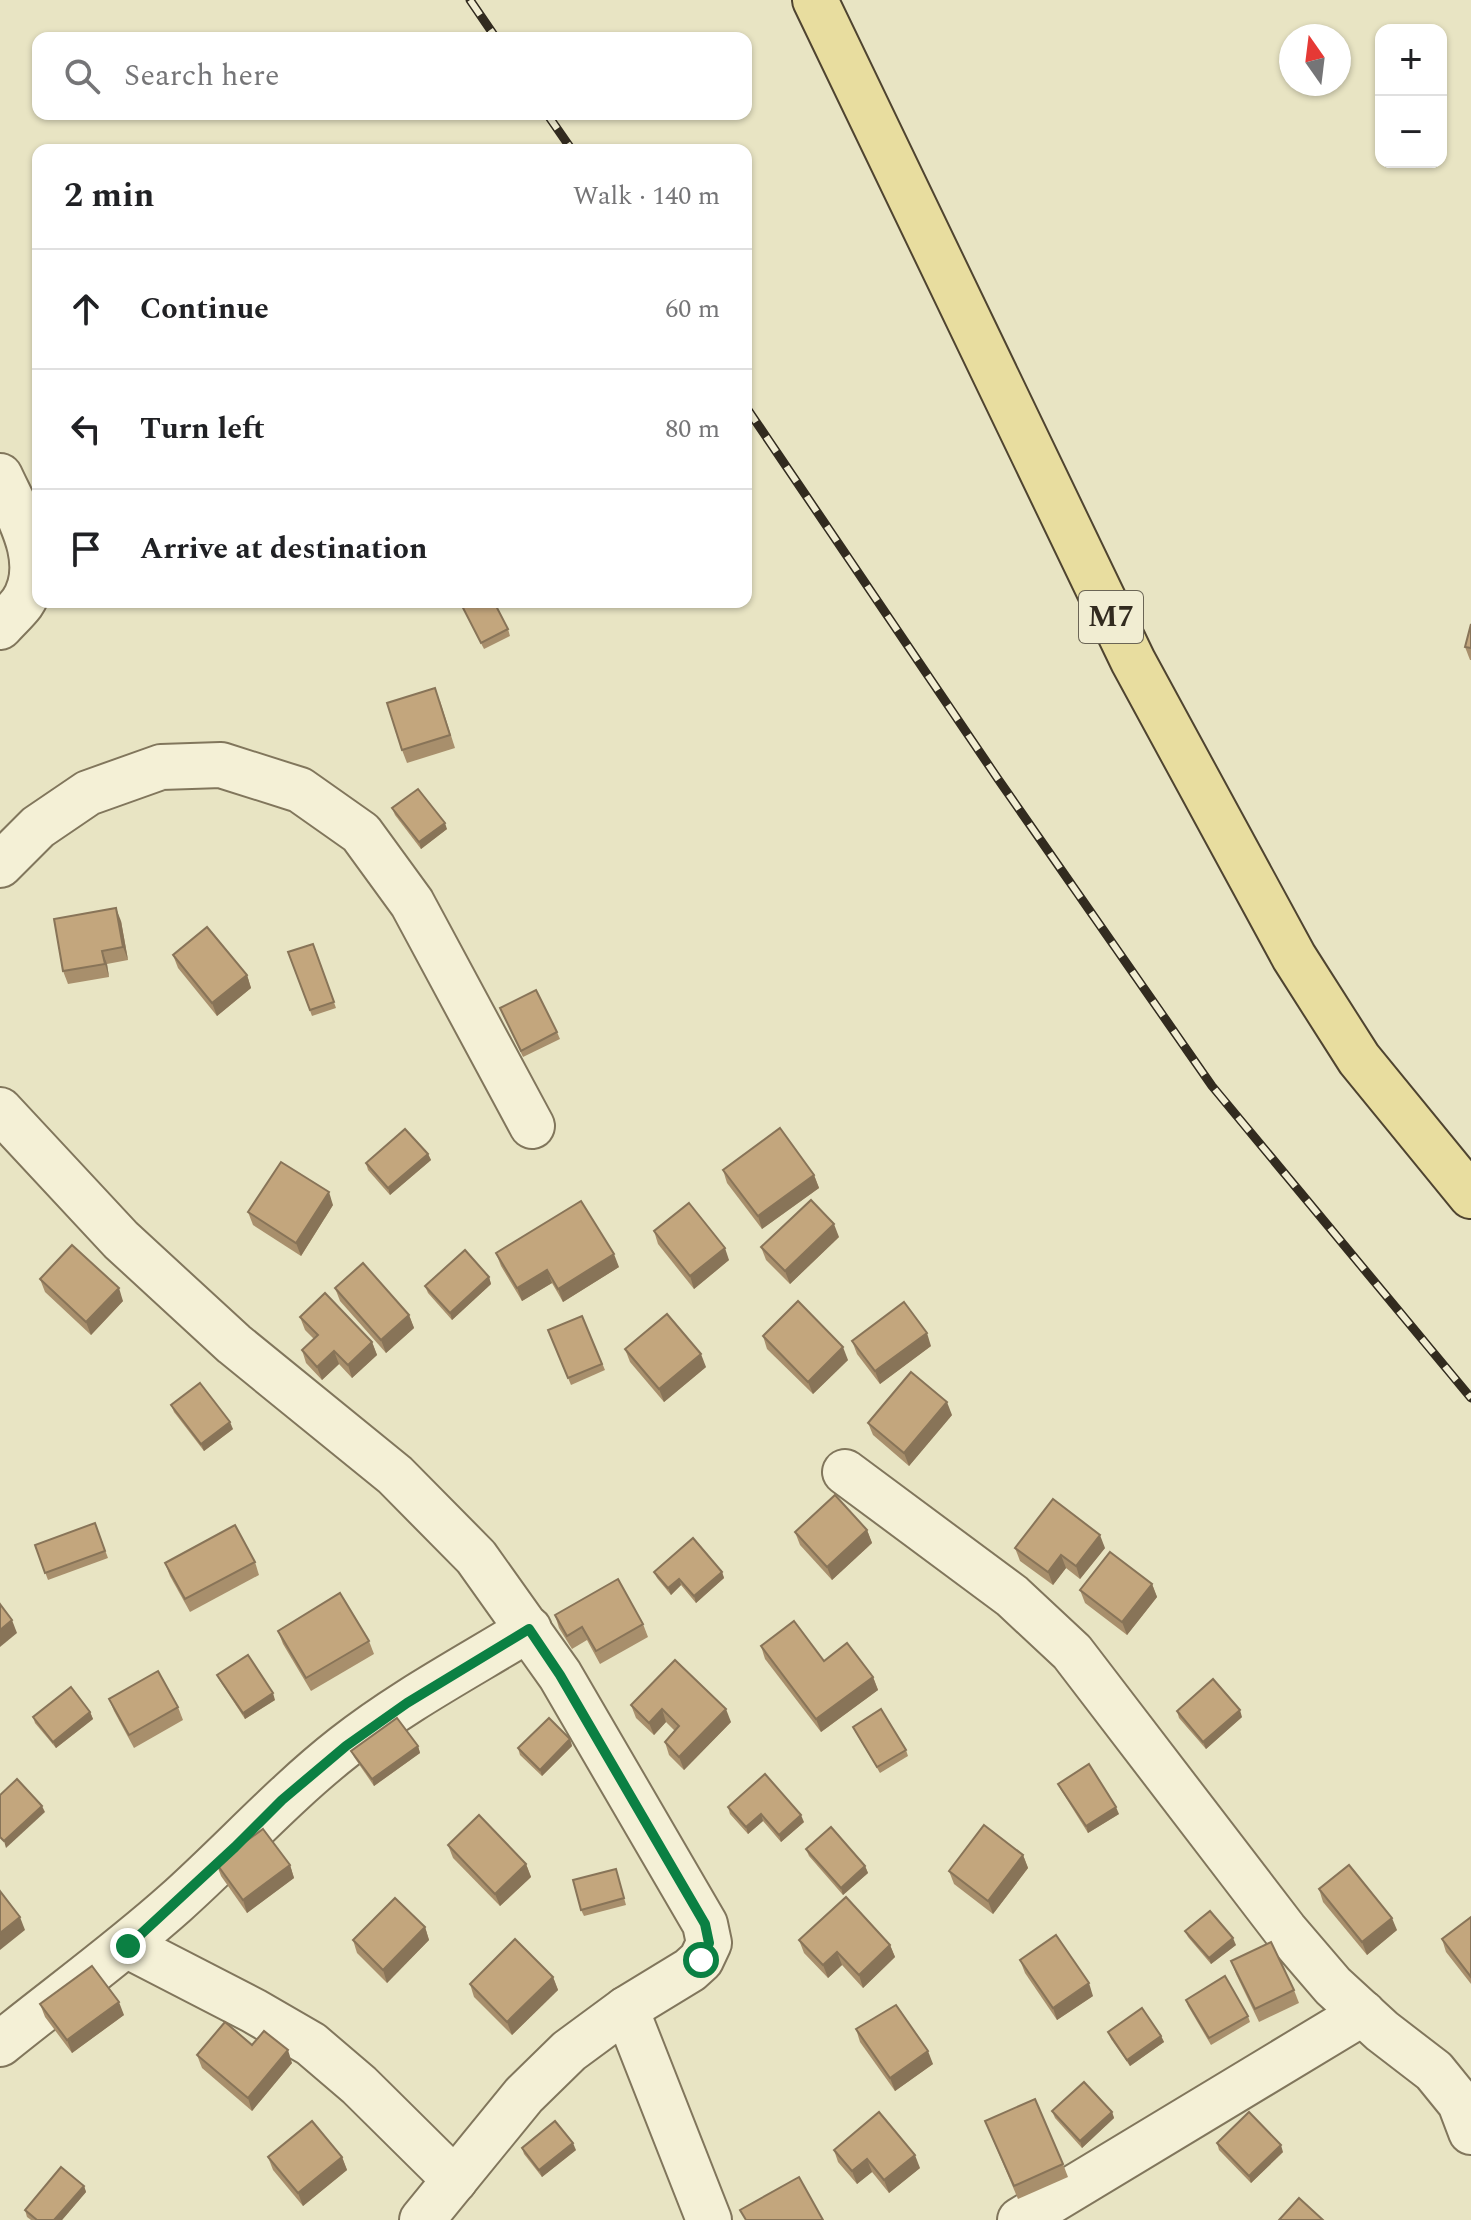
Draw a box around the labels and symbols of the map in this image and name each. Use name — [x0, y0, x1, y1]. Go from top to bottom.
north arrow — [1279, 24, 1351, 96]
road number: M7 — [1079, 591, 1143, 643]
route end — [110, 1928, 146, 1964]
route start — [683, 1942, 719, 1978]

